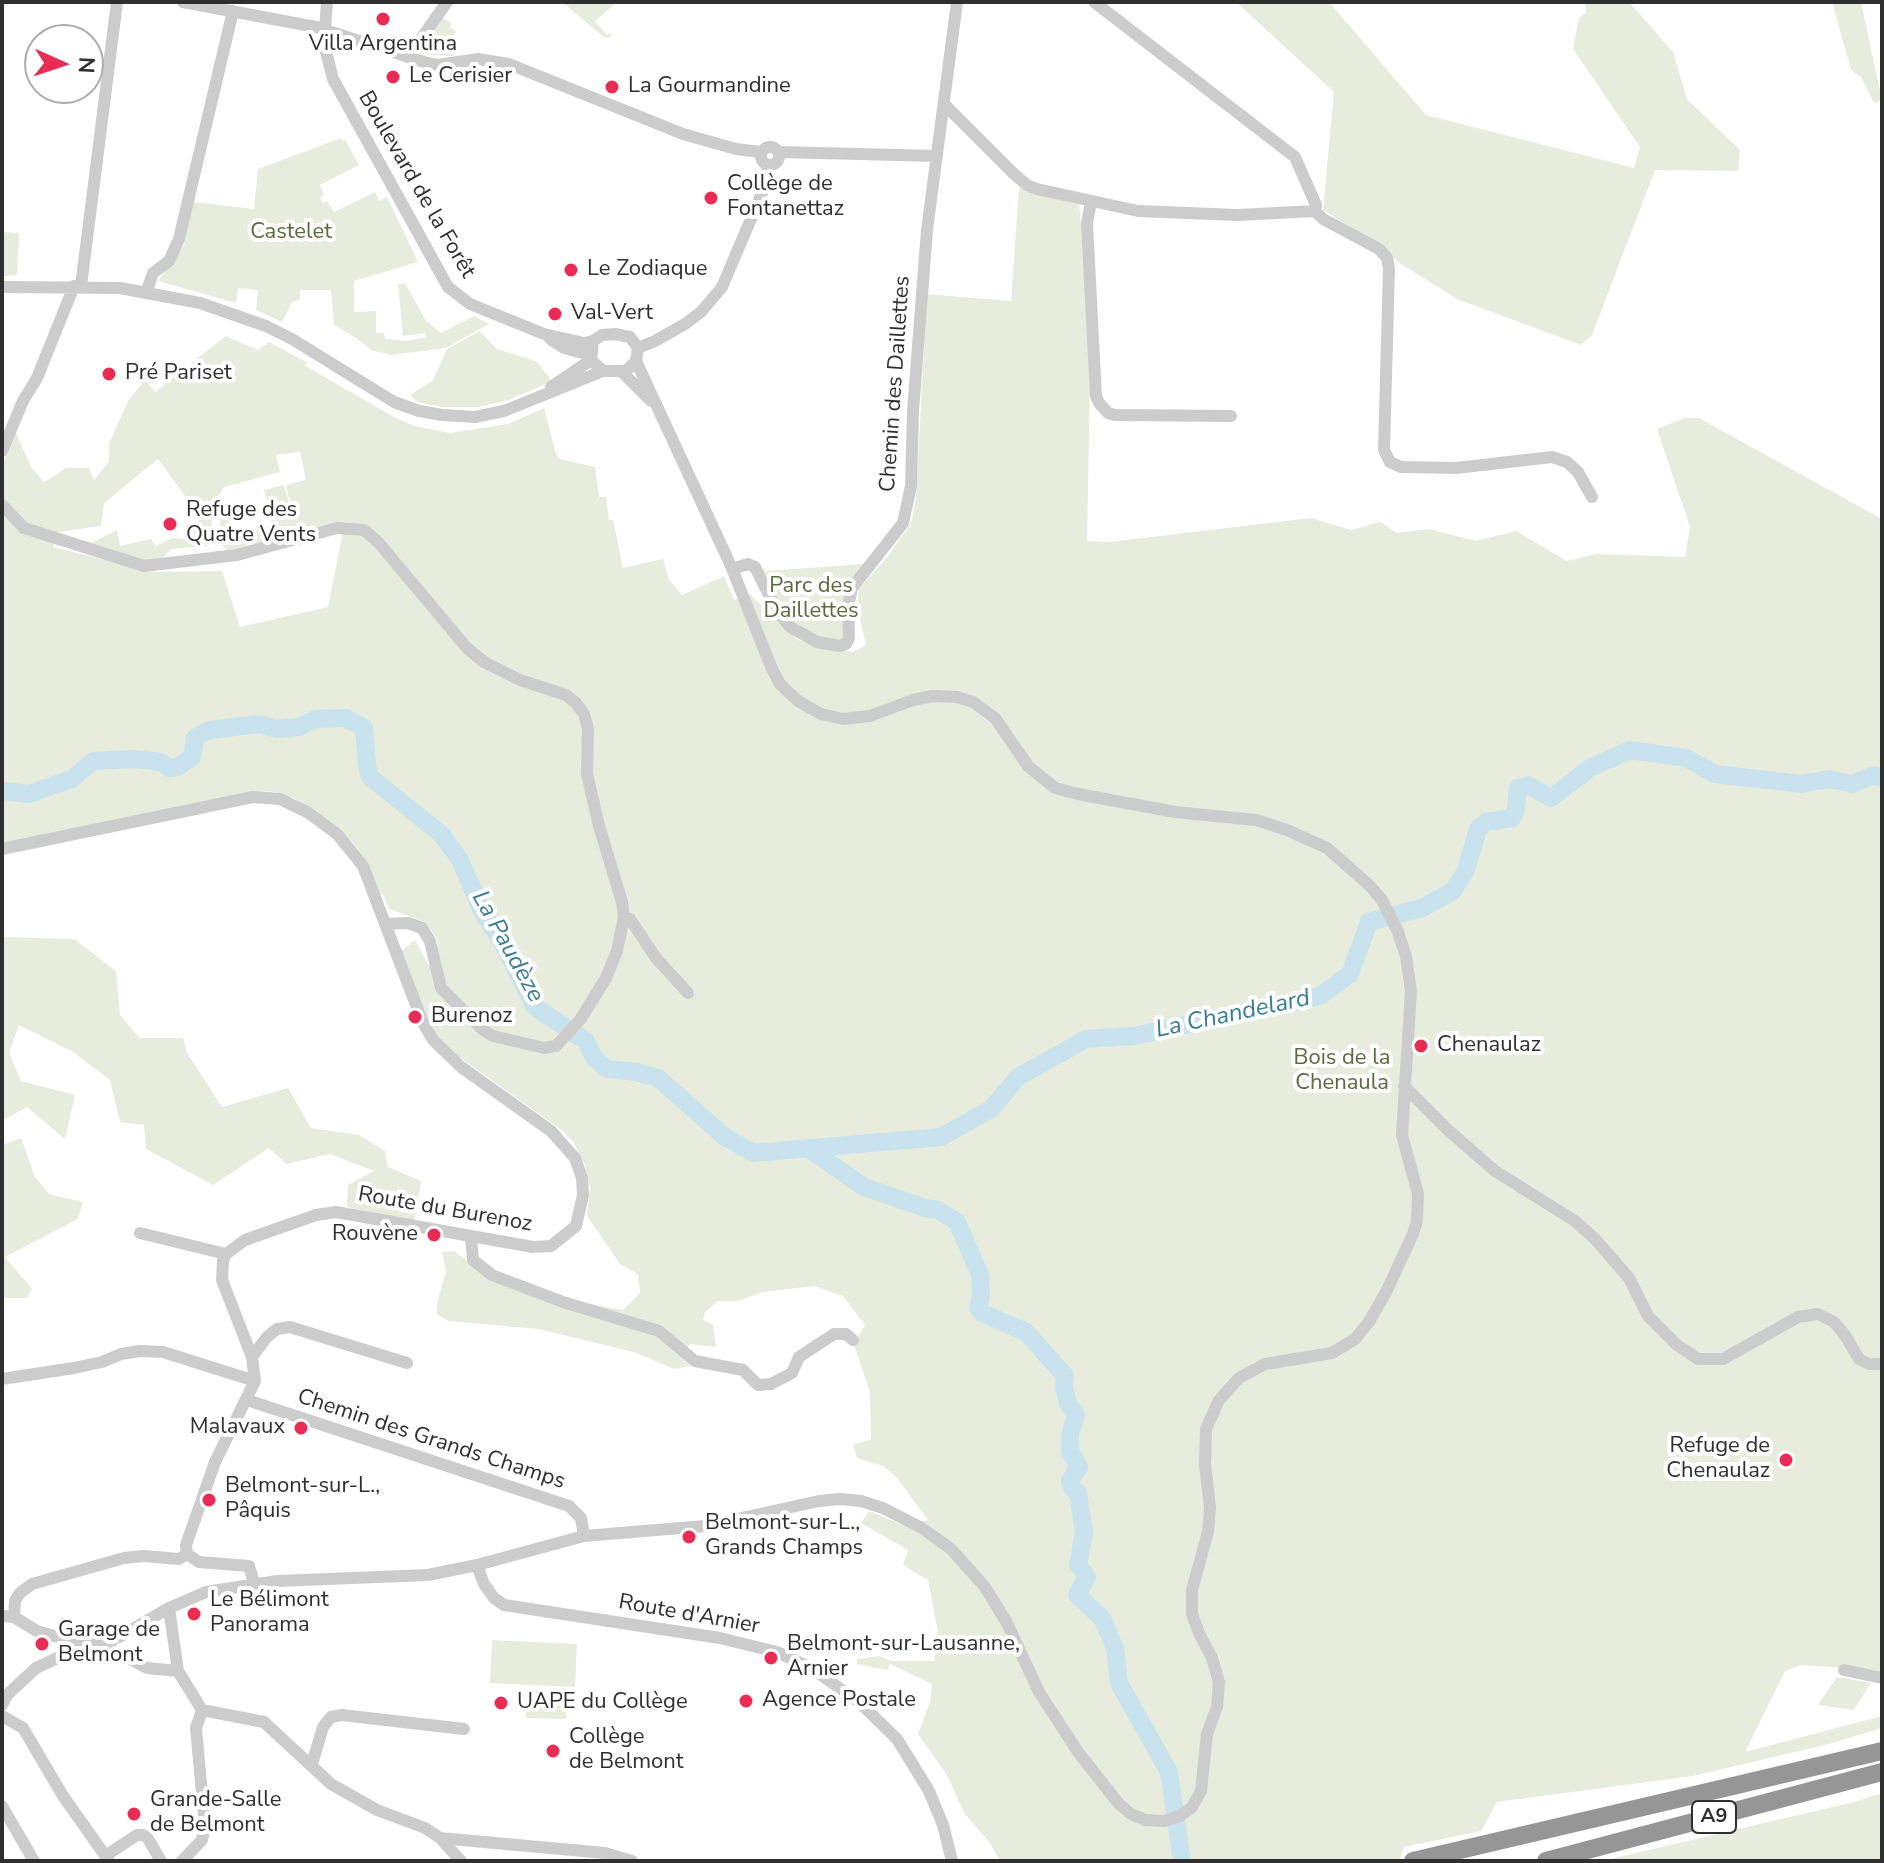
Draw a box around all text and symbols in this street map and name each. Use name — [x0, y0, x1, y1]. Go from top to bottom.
marker: Villa Argentina — [374, 10, 392, 28]
north arrow — [24, 24, 104, 104]
place label: Villa Argentina — [309, 32, 457, 58]
text: N — [71, 56, 101, 74]
place label: Le Cerisier — [409, 64, 512, 90]
marker: Le Cerisier — [384, 68, 402, 86]
place label: La Gourmandine — [628, 74, 791, 100]
marker: La Gourmandine — [603, 78, 621, 96]
street label: Boulevard de la Forêt — [352, 87, 480, 283]
place label: Collège de Fontanettaz — [727, 172, 844, 224]
marker: Collège de Fontanettaz — [702, 189, 720, 207]
park label: Castelet — [250, 220, 332, 246]
place label: Le Zodiaque — [587, 257, 708, 283]
marker: Le Zodiaque — [562, 261, 580, 279]
street label: Chemin des Daillettes — [875, 275, 917, 493]
place label: Val-Vert — [571, 301, 653, 327]
marker: Val-Vert — [546, 305, 564, 323]
place label: Pré Pariset — [125, 361, 232, 387]
marker: Pré Pariset — [100, 365, 118, 383]
place label: Refuge des Quatre Vents — [186, 498, 316, 550]
marker: Refuge des Quatre Vents — [161, 515, 179, 533]
park label: Parc des Daillettes — [764, 574, 858, 626]
water label: La Paudèze — [465, 886, 549, 1008]
water label: La Chandelard — [1153, 985, 1313, 1045]
place label: Burenoz — [431, 1004, 512, 1030]
marker: Burenoz — [406, 1008, 424, 1026]
place label: Chenaulaz — [1437, 1033, 1541, 1059]
marker: Chenaulaz — [1412, 1037, 1430, 1055]
park label: Bois de la Chenaula — [1294, 1046, 1390, 1098]
street label: Route du Burenoz — [356, 1182, 534, 1238]
place label: Rouvène — [332, 1222, 418, 1248]
marker: Rouvène — [425, 1226, 443, 1244]
street label: Chemin des Grands Champs — [294, 1384, 568, 1496]
place label: Malavaux — [190, 1415, 285, 1441]
marker: Malavaux — [292, 1419, 310, 1437]
place label: Refuge de Chenaulaz — [1666, 1434, 1770, 1486]
marker: Refuge de Chenaulaz — [1777, 1451, 1795, 1469]
place label: Belmont-sur-L., Pâquis — [225, 1474, 380, 1526]
marker: Belmont-sur-L., Pâquis — [200, 1491, 218, 1509]
place label: Belmont-sur-L., Grands Champs — [705, 1511, 863, 1562]
marker: Belmont-sur-L., Grands Champs — [680, 1528, 698, 1546]
place label: Le Bélimont Panorama — [210, 1588, 329, 1640]
street label: Route d'Arnier — [616, 1590, 762, 1640]
marker: Le Bélimont Panorama — [185, 1605, 203, 1623]
place label: Garage de Belmont — [58, 1618, 160, 1670]
place label: Belmont-sur-Lausanne, Arnier — [787, 1632, 1020, 1684]
marker: Garage de Belmont — [33, 1635, 51, 1653]
marker: Belmont-sur-Lausanne, Arnier — [762, 1649, 780, 1667]
place label: Agence Postale — [762, 1688, 916, 1714]
place label: UAPE du Collège — [517, 1690, 688, 1716]
marker: Agence Postale — [737, 1692, 755, 1710]
marker: UAPE du Collège — [492, 1694, 510, 1712]
place label: Collège de Belmont — [569, 1725, 684, 1776]
marker: Collège de Belmont — [544, 1742, 562, 1760]
place label: Grande-Salle de Belmont — [150, 1788, 281, 1840]
road number: A9 — [1692, 1801, 1736, 1833]
marker: Grande-Salle de Belmont — [125, 1805, 143, 1823]

